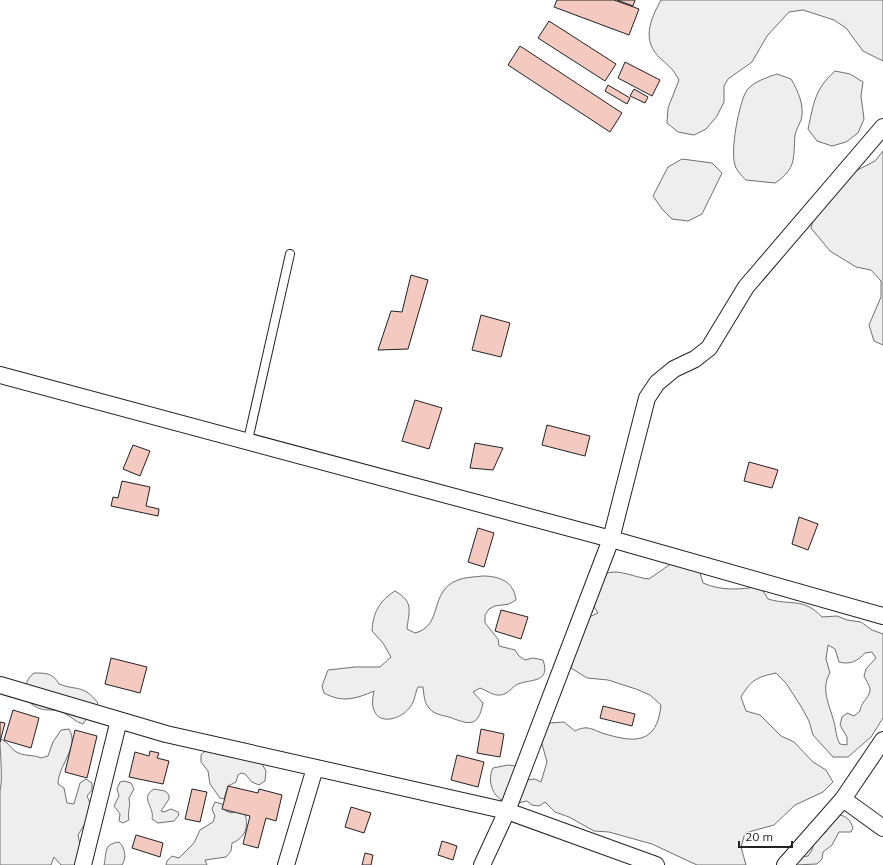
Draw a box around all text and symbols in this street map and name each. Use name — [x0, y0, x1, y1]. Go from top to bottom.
scale bar — [739, 823, 792, 849]
text: 20 m — [745, 829, 773, 844]

